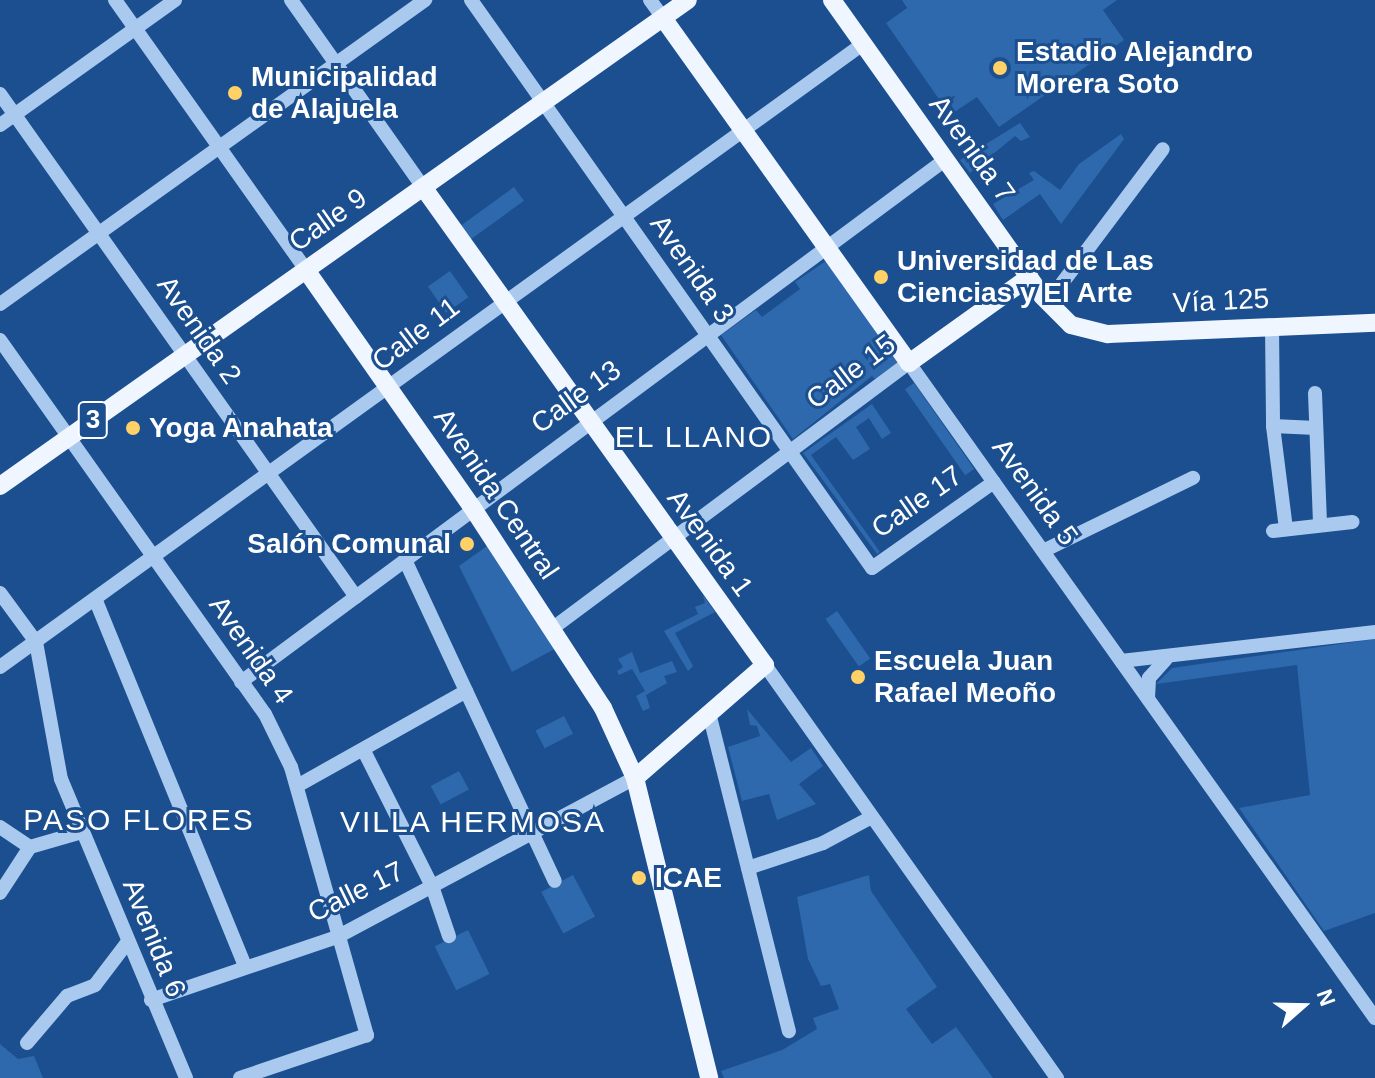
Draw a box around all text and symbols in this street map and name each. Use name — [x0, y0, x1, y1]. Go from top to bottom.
place label: Estadio Alejandro Morera Soto — [1016, 35, 1254, 101]
marker: Estadio Alejandro Morera Soto — [991, 59, 1009, 77]
place label: Municipalidad de Alajuela — [251, 60, 438, 126]
marker: Municipalidad de Alajuela — [226, 84, 244, 102]
street label: Avenida 7 — [922, 89, 1022, 209]
street label: Calle 9 — [283, 181, 373, 259]
street label: Avenida 3 — [643, 209, 741, 329]
place label: Universidad de Las Ciencias y El Arte — [897, 244, 1154, 310]
marker: Universidad de Las Ciencias y El Arte — [872, 268, 890, 286]
street label: Avenida 2 — [150, 270, 248, 390]
street label: Vía 125 — [1172, 282, 1270, 320]
street label: Calle 11 — [366, 290, 466, 378]
street label: Calle 15 — [800, 328, 902, 416]
street label: Calle 13 — [525, 353, 627, 441]
road number: 3 — [77, 398, 109, 442]
street label: Avenida Central — [427, 402, 565, 586]
place label: Yoga Anahata — [149, 411, 334, 445]
marker: Yoga Anahata — [124, 419, 142, 437]
district label: EL LLANO — [614, 419, 774, 455]
street label: Avenida 5 — [985, 432, 1085, 552]
street label: Calle 17 — [865, 459, 969, 545]
street label: Avenida 1 — [660, 483, 760, 603]
place label: Salón Comunal — [247, 527, 451, 561]
marker: Salón Comunal — [458, 535, 476, 553]
street label: Avenida 4 — [202, 590, 300, 710]
place label: Escuela Juan Rafael Meoño — [874, 644, 1056, 710]
marker: Escuela Juan Rafael Meoño — [849, 668, 867, 686]
district label: PASO FLORES — [23, 802, 255, 838]
district label: VILLA HERMOSA — [339, 804, 607, 840]
street label: Calle 17 — [302, 854, 410, 930]
place label: ICAE — [655, 861, 722, 895]
marker: ICAE — [630, 869, 648, 887]
street label: Avenida 6 — [115, 874, 193, 1002]
north arrow — [1263, 966, 1343, 1046]
text: N — [1312, 986, 1340, 1009]

